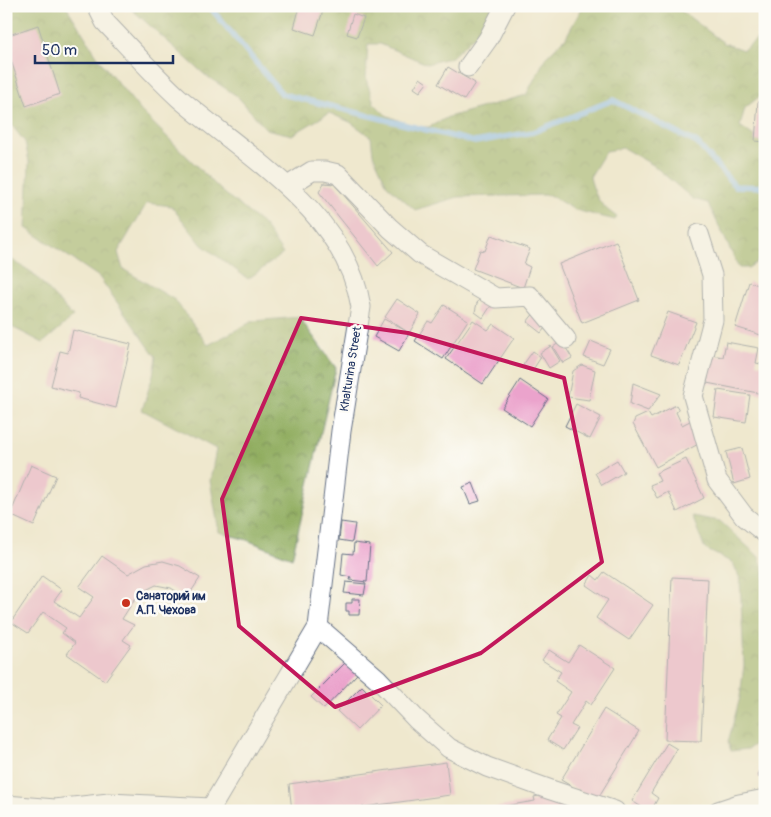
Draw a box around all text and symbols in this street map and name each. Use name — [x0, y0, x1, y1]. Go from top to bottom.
scale bar — [35, 32, 172, 64]
text: 50 m — [42, 41, 77, 60]
street label: Khalturina Street — [337, 325, 365, 413]
place label: Санаторий им А.П. Чехова — [136, 589, 206, 618]
marker: Санаторий им А.П. Чехова — [120, 597, 132, 609]

